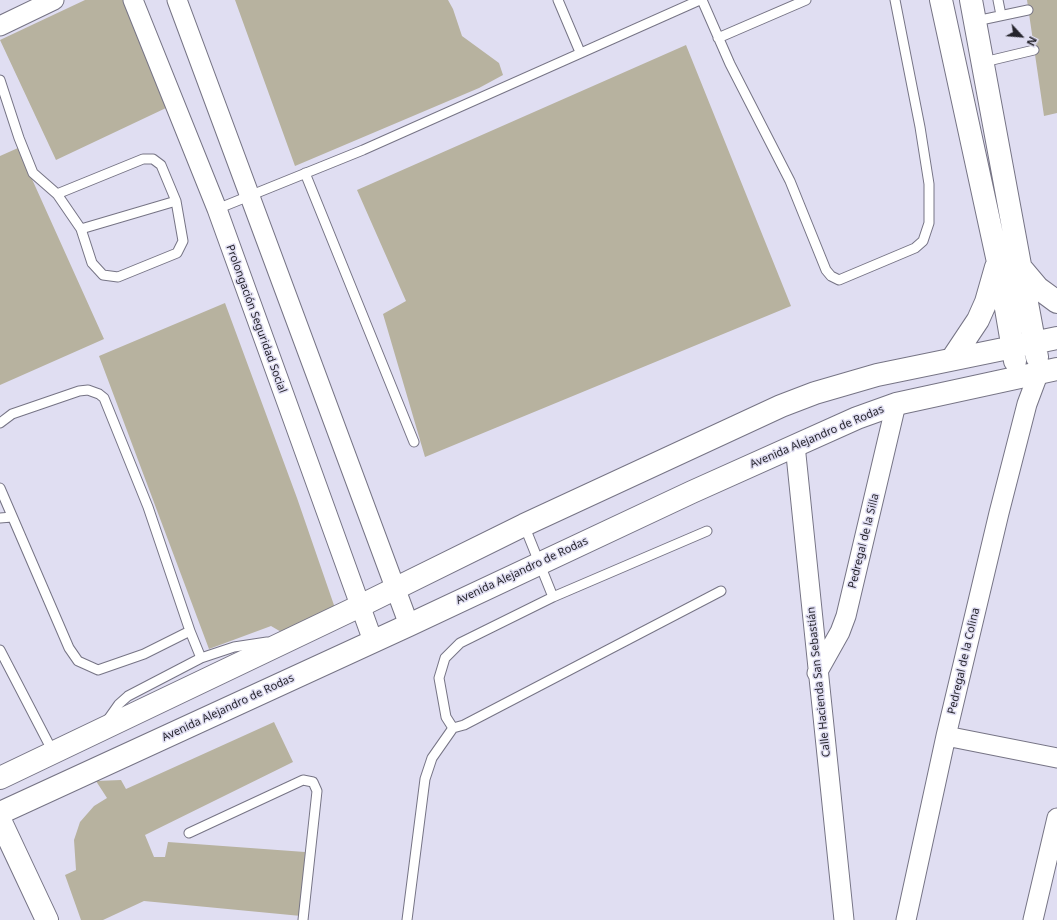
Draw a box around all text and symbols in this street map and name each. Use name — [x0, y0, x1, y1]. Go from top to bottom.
north arrow — [1001, 16, 1041, 56]
text: N — [1024, 34, 1041, 49]
street label: Prolongación Seguridad Social — [223, 243, 289, 395]
street label: Avenida Alejandro de Rodas — [748, 403, 886, 471]
street label: Pedregal de la Silla — [846, 492, 882, 590]
street label: Avenida Alejandro de Rodas — [454, 535, 590, 607]
street label: Calle Hacienda San Sebastián — [805, 606, 833, 758]
street label: Pedregal de la Colina — [945, 607, 983, 715]
street label: Avenida Alejandro de Rodas — [160, 672, 296, 744]

